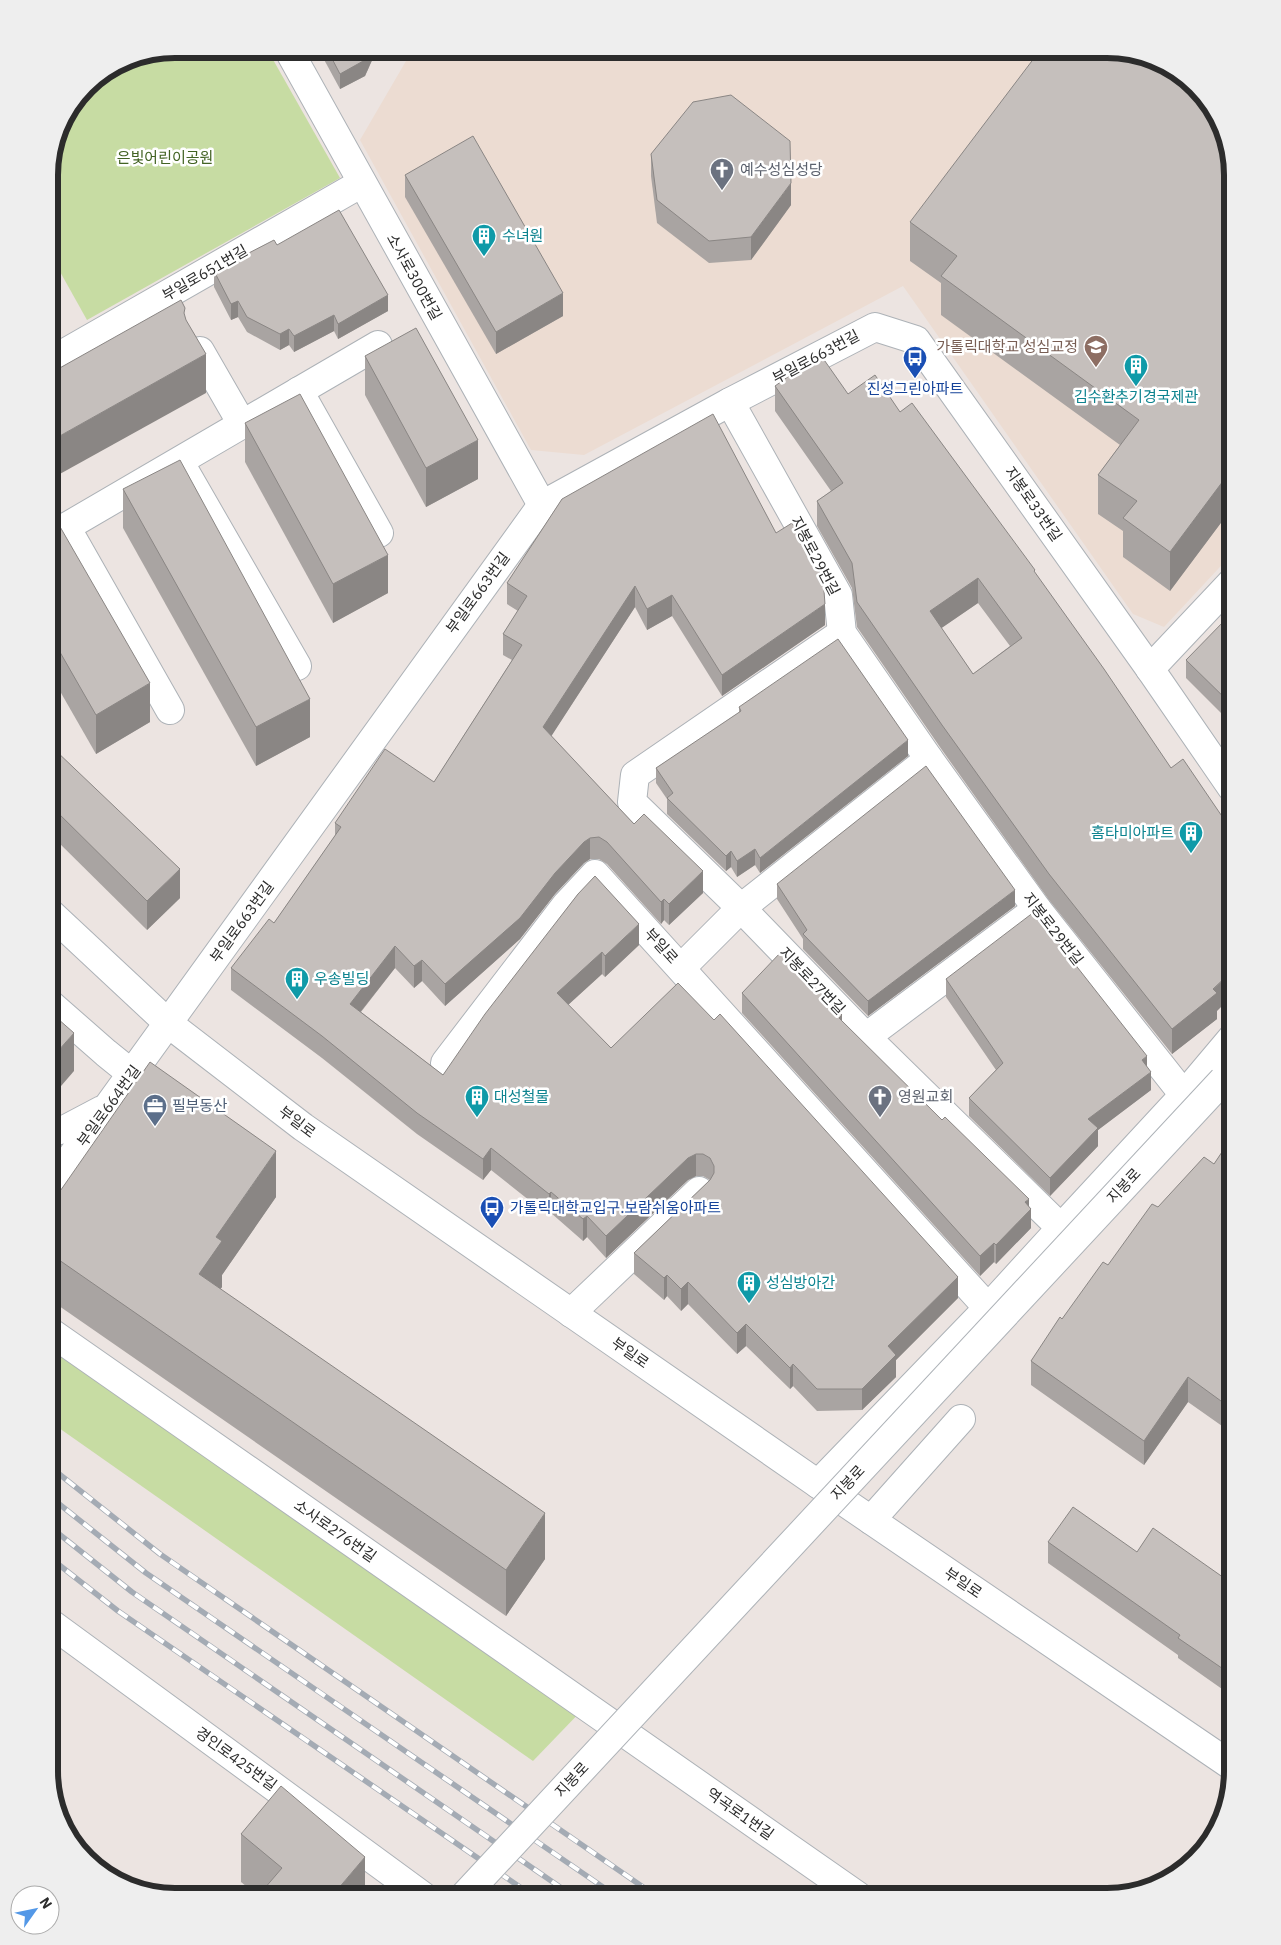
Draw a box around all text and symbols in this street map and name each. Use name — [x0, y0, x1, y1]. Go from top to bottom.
park label: 은빛어린이공원 — [117, 148, 213, 167]
church icon: 예수성심성당 — [709, 157, 735, 191]
place label: 예수성심성당 — [740, 160, 823, 179]
building icon: 수녀원 — [471, 223, 497, 257]
place label: 수녀원 — [502, 226, 543, 245]
street label: 소사로300번길 — [383, 230, 446, 323]
street label: 부일로651번길 — [158, 240, 251, 305]
street label: 부일로663번길 — [769, 326, 863, 387]
school or university icon: 가톨릭대학교 성심교정 — [1083, 334, 1109, 368]
place label: 가톨릭대학교 성심교정 — [936, 337, 1078, 356]
bus stop icon: 진성그린아파트 — [902, 345, 928, 379]
building icon: 김수환추기경국제관 — [1123, 353, 1149, 387]
place label: 진성그린아파트 — [867, 379, 963, 398]
place label: 김수환추기경국제관 — [1074, 387, 1198, 406]
street label: 지봉로33번길 — [1001, 463, 1066, 545]
street label: 지봉로29번길 — [787, 513, 844, 599]
street label: 부일로663번길 — [442, 548, 513, 637]
building icon: 홈타미아파트 — [1178, 820, 1204, 854]
place label: 홈타미아파트 — [1091, 823, 1174, 842]
street label: 부일로663번길 — [206, 877, 277, 966]
street label: 지봉로29번길 — [1019, 889, 1088, 969]
street label: 부일로 — [640, 924, 682, 967]
street label: 지봉로27번길 — [775, 943, 849, 1019]
building icon: 우송빌딩 — [284, 966, 310, 1000]
place label: 우송빌딩 — [314, 969, 369, 988]
street label: 부일로664번길 — [73, 1061, 144, 1150]
building icon: 대성철물 — [464, 1084, 490, 1118]
church icon: 영원교회 — [867, 1084, 893, 1118]
place label: 대성철물 — [494, 1087, 549, 1106]
place label: 영원교회 — [898, 1087, 953, 1106]
office icon: 필부동산 — [142, 1093, 168, 1127]
place label: 필부동산 — [172, 1096, 227, 1115]
street label: 부일로 — [275, 1102, 320, 1142]
street label: 지봉로 — [1103, 1164, 1145, 1207]
bus stop icon: 가톨릭대학교입구.보람쉬움아파트 — [479, 1195, 505, 1229]
place label: 가톨릭대학교입구.보람쉬움아파트 — [510, 1198, 721, 1217]
building icon: 성심방아간 — [736, 1270, 762, 1304]
place label: 성심방아간 — [766, 1273, 835, 1292]
street label: 부일로 — [608, 1333, 653, 1372]
street label: 지봉로 — [827, 1461, 869, 1504]
street label: 소사로276번길 — [291, 1495, 380, 1566]
street label: 부일로 — [941, 1563, 986, 1602]
street label: 경인로425번길 — [192, 1723, 281, 1794]
street label: 지봉로 — [551, 1758, 593, 1801]
street label: 역곡로1번길 — [703, 1783, 778, 1844]
north arrow — [10, 1885, 60, 1935]
text: N — [36, 1894, 56, 1912]

